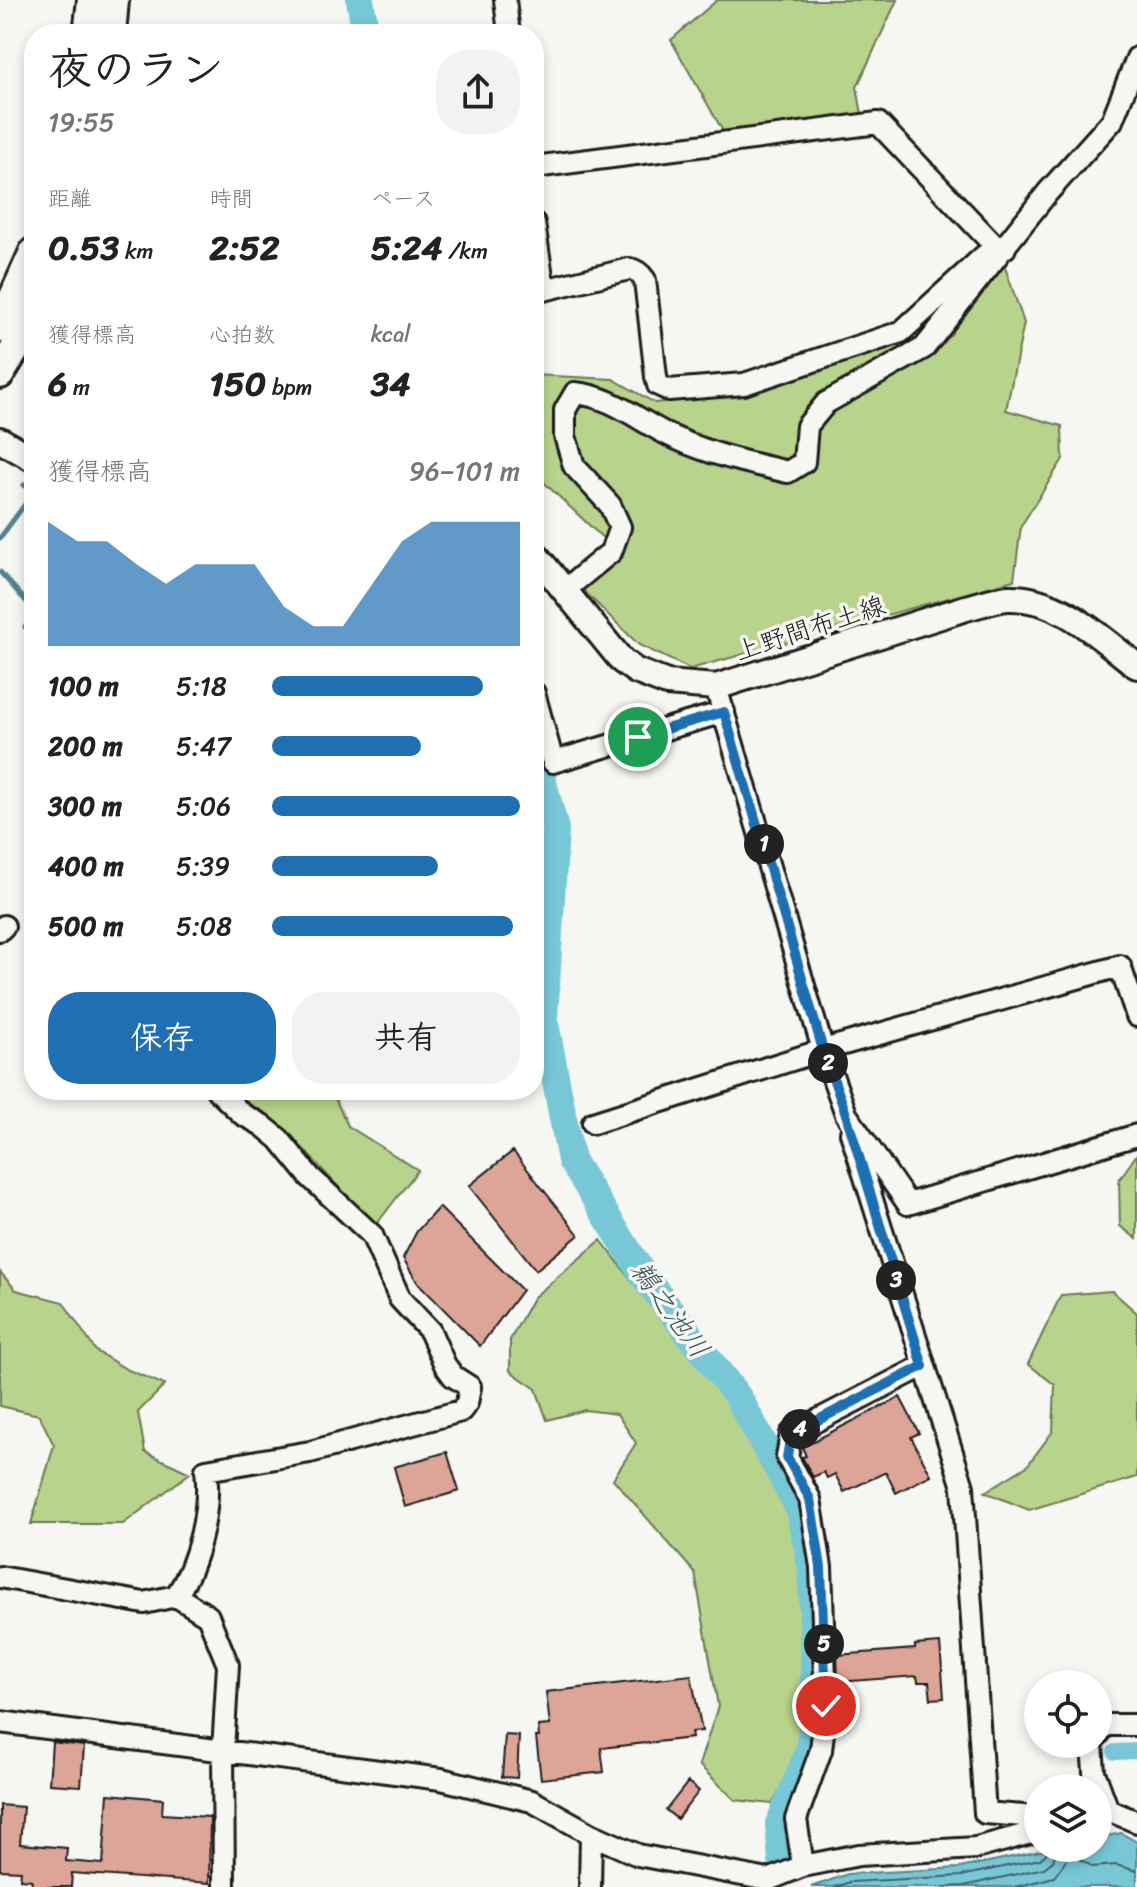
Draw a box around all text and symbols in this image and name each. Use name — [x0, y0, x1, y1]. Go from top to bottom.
text: 夜のラン — [48, 30, 224, 108]
button: share — [436, 50, 520, 134]
text: 19:55 — [48, 99, 115, 145]
text: 距離 — [48, 179, 92, 218]
text: 時間 — [209, 179, 253, 218]
text: ペース — [371, 179, 435, 218]
text: 0.53 — [48, 218, 119, 278]
text: 2:52 — [209, 218, 280, 278]
text: 5:24 — [371, 218, 443, 278]
text: km — [119, 232, 154, 271]
text: /km — [443, 232, 488, 271]
text: 獲得標高 — [48, 315, 136, 354]
text: 心拍数 — [209, 315, 275, 354]
text: kcal — [371, 315, 411, 354]
text: 6 — [48, 354, 67, 414]
text: 150 — [209, 354, 266, 414]
text: 34 — [371, 354, 411, 414]
text: m — [67, 368, 90, 407]
text: bpm — [266, 368, 313, 407]
text: 獲得標高 — [48, 448, 152, 494]
text: 96–101 m — [409, 448, 520, 494]
street label: 上野間布土線 — [729, 582, 891, 674]
text: 100 m — [48, 663, 119, 709]
text: 5:18 — [176, 663, 227, 709]
pin — [604, 703, 672, 771]
icon: arrive — [616, 715, 660, 759]
text: 200 m — [48, 723, 123, 769]
text: 5:47 — [176, 723, 231, 769]
text: 300 m — [48, 783, 122, 829]
text: 5:06 — [176, 783, 231, 829]
pin: 1 — [744, 824, 784, 864]
text: 1 — [759, 824, 769, 863]
text: 400 m — [48, 843, 124, 889]
text: 5:39 — [176, 843, 230, 889]
text: 500 m — [48, 903, 123, 949]
text: 5:08 — [176, 903, 232, 949]
button: 保存 — [48, 992, 276, 1084]
button: 共有 — [292, 992, 520, 1084]
pin: 2 — [808, 1043, 848, 1083]
text: 2 — [822, 1043, 834, 1082]
water label: 鵜之池川 — [618, 1250, 723, 1369]
pin: 3 — [876, 1260, 916, 1300]
text: 3 — [890, 1260, 902, 1299]
pin: 4 — [780, 1409, 820, 1449]
text: 4 — [793, 1409, 807, 1448]
pin: 5 — [804, 1624, 844, 1664]
text: 5 — [817, 1624, 831, 1663]
map controls — [1024, 1670, 1112, 1862]
button: locate — [1024, 1670, 1112, 1758]
pin — [792, 1672, 860, 1740]
icon: check — [804, 1684, 848, 1728]
button: layers — [1024, 1774, 1112, 1862]

